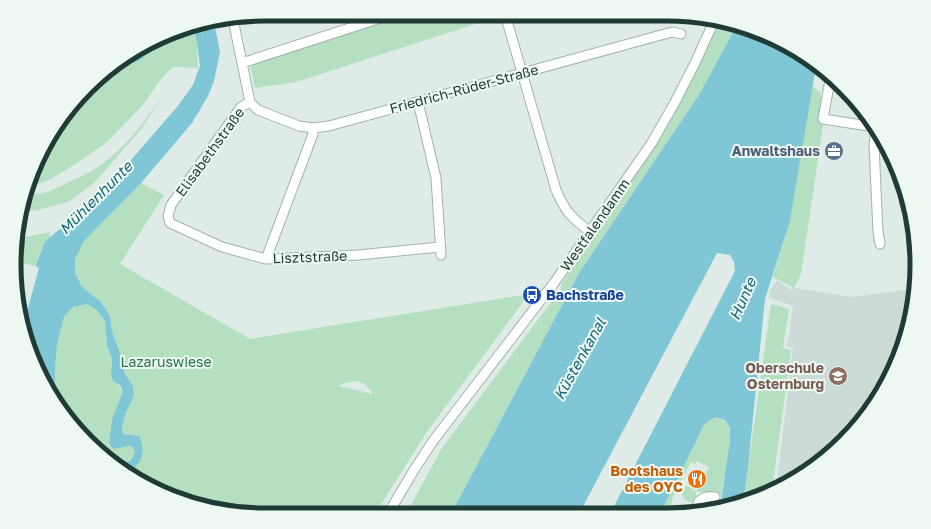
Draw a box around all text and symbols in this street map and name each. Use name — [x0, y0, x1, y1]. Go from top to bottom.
street label: Friedrich-Rüder-Straße — [388, 60, 540, 117]
street label: Elisabethstraße — [172, 104, 247, 199]
office icon: Anwaltshaus — [823, 140, 845, 162]
place label: Anwaltshaus — [732, 142, 820, 159]
water label: Mühlenhunte — [55, 156, 136, 238]
street label: Westfalendamm — [556, 175, 633, 274]
street label: Lisztstraße — [272, 247, 348, 266]
water label: Hunte — [725, 274, 760, 322]
bus stop icon: Bachstraße — [521, 284, 543, 306]
place label: Bachstraße — [546, 286, 624, 303]
water label: Küstenkanal — [549, 314, 609, 402]
park label: Lazaruswiese — [120, 353, 212, 370]
place label: Oberschule Osternburg — [745, 359, 824, 392]
school or university icon: Oberschule Osternburg — [827, 365, 849, 387]
place label: Bootshaus des OYC — [610, 462, 683, 495]
restaurant icon: Bootshaus des OYC — [686, 468, 708, 490]

